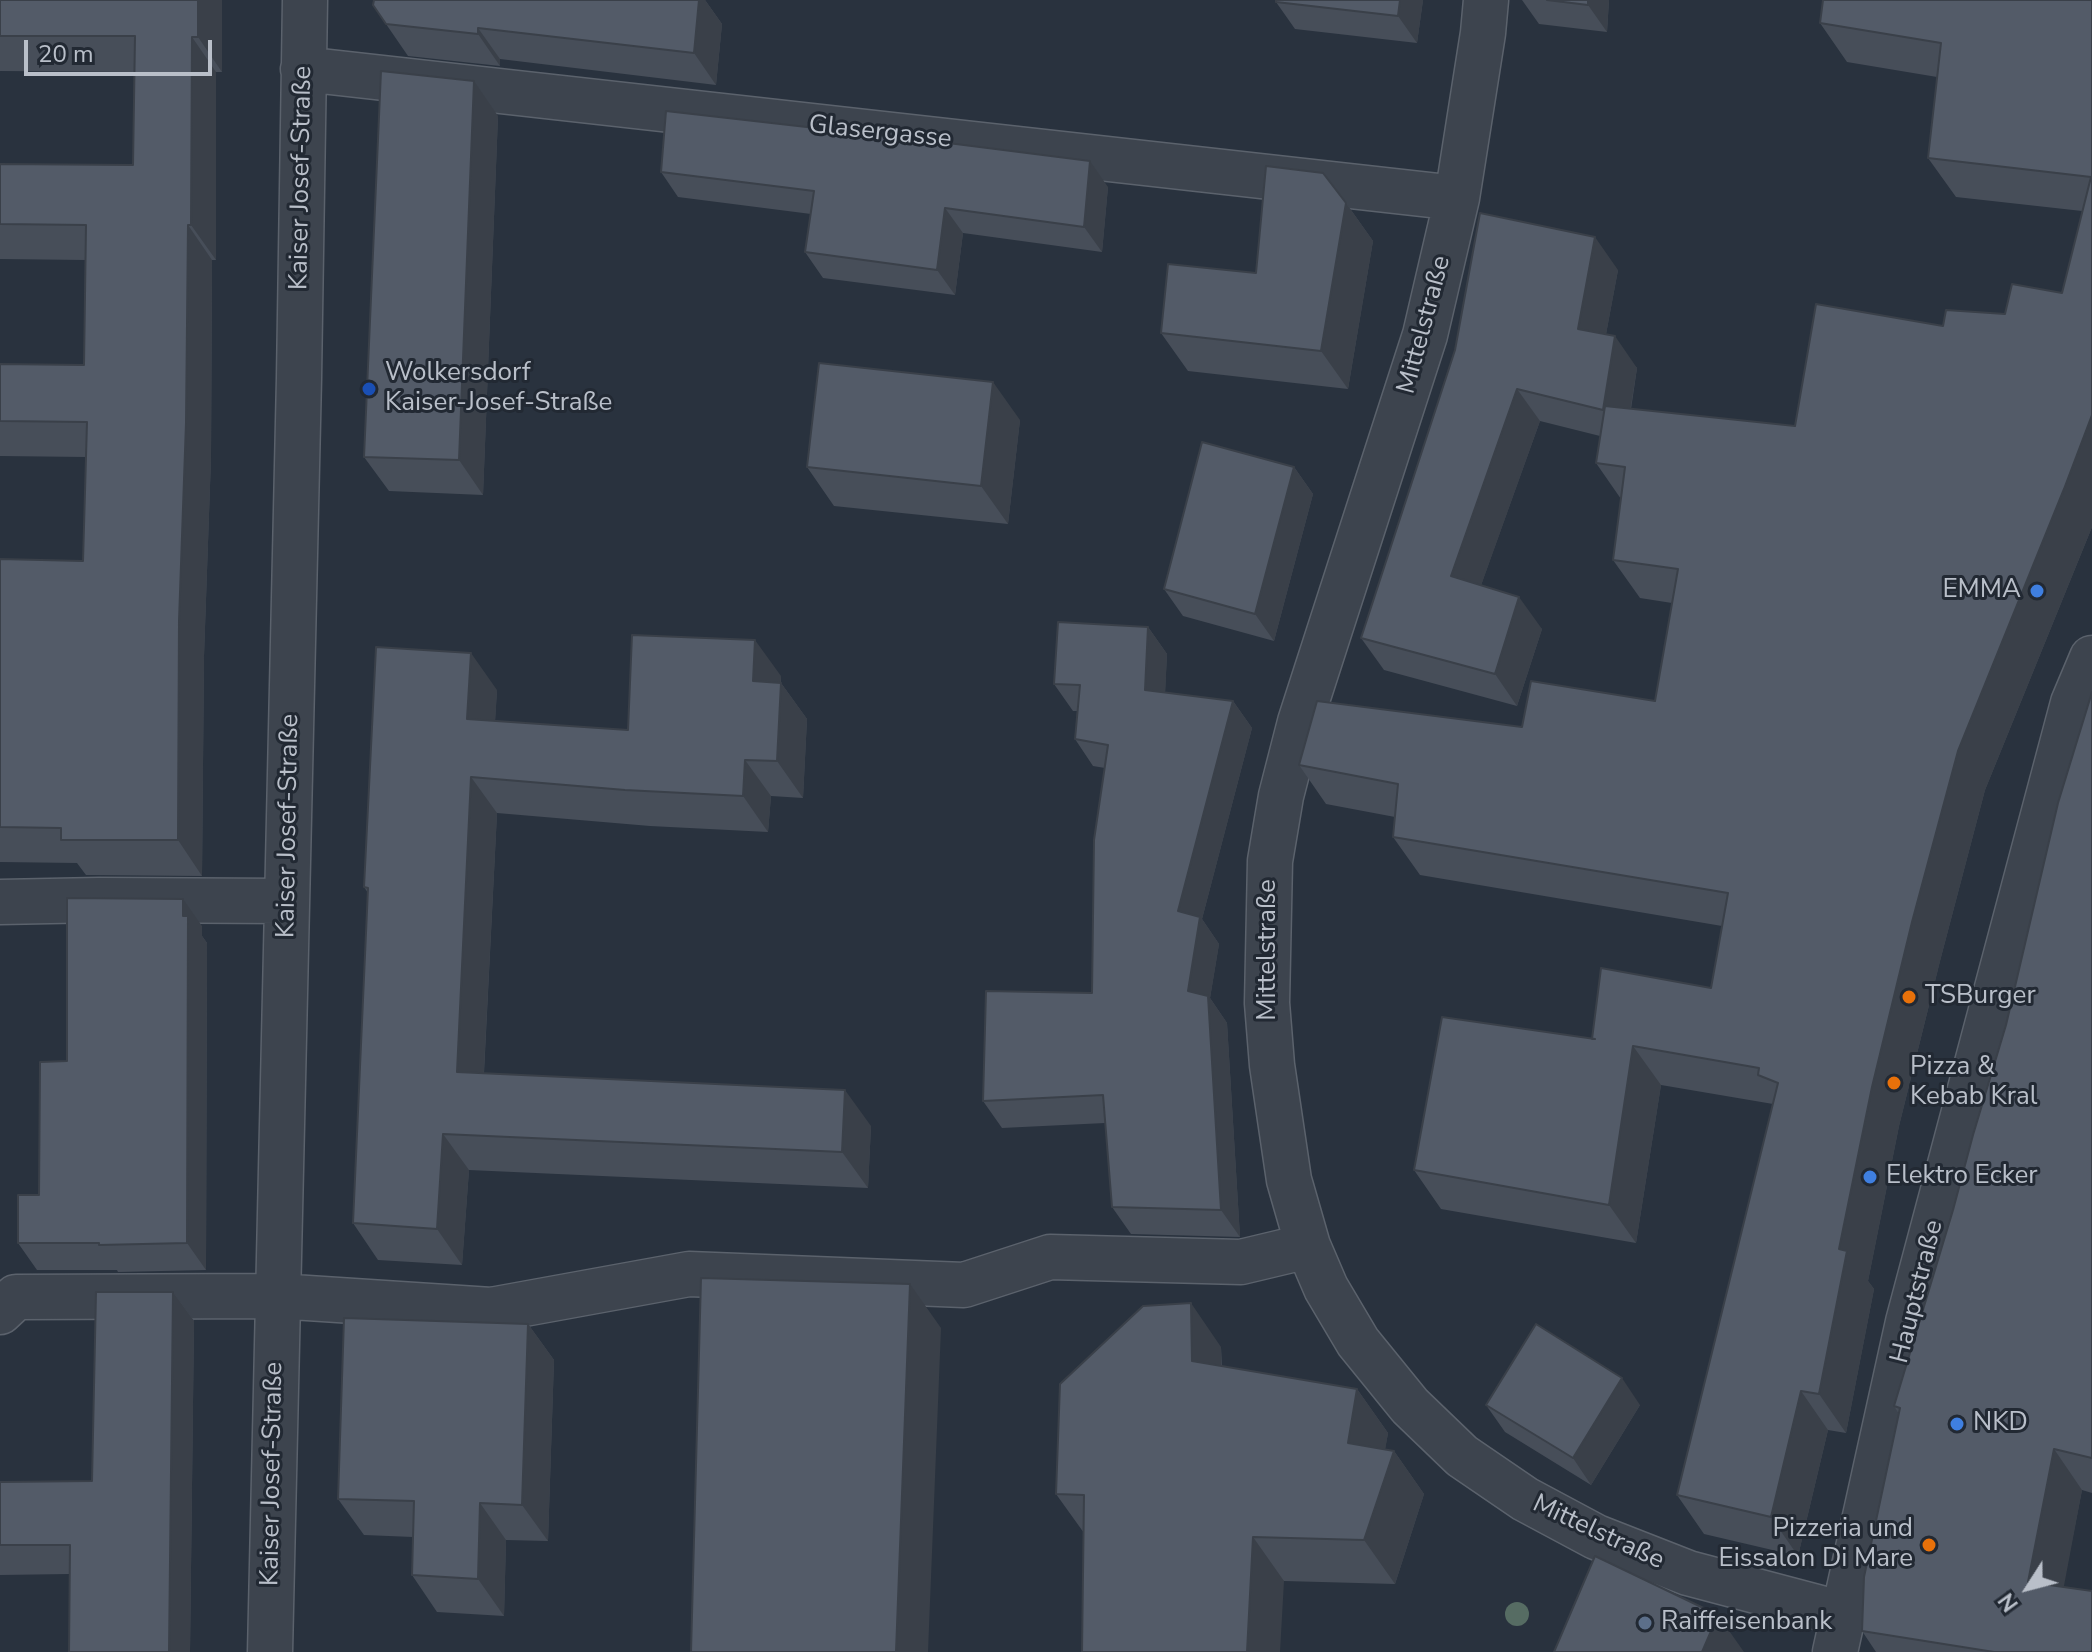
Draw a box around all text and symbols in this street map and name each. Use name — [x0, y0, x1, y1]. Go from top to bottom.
scale bar — [28, 24, 216, 74]
text: 20 m — [38, 38, 94, 70]
street label: Kaiser Josef-Straße — [284, 66, 320, 290]
street label: Glasergasse — [807, 110, 953, 156]
street label: Mittelstraße — [1392, 253, 1458, 397]
place label: Wolkersdorf Kaiser-Josef-Straße — [385, 358, 612, 420]
marker: Wolkersdorf Kaiser-Josef-Straße — [360, 380, 378, 398]
place label: EMMA — [1942, 575, 2021, 607]
marker: EMMA — [2028, 582, 2046, 600]
street label: Kaiser Josef-Straße — [271, 714, 307, 938]
street label: Mittelstraße — [1253, 879, 1285, 1021]
place label: TSBurger — [1925, 981, 2036, 1013]
marker: TSBurger — [1900, 988, 1918, 1006]
place label: Pizza & Kebab Kral — [1910, 1052, 2037, 1114]
marker: Pizza & Kebab Kral — [1885, 1074, 1903, 1092]
place label: Elektro Ecker — [1886, 1161, 2038, 1193]
marker: Elektro Ecker — [1861, 1168, 1879, 1186]
street label: Hauptstraße — [1885, 1217, 1951, 1367]
street label: Kaiser Josef-Straße — [255, 1362, 291, 1586]
place label: NKD — [1973, 1408, 2028, 1440]
marker: NKD — [1948, 1415, 1966, 1433]
street label: Mittelstraße — [1527, 1489, 1669, 1577]
place label: Pizzeria und Eissalon Di Mare — [1719, 1514, 1913, 1576]
marker: Pizzeria und Eissalon Di Mare — [1920, 1536, 1938, 1554]
north arrow — [1988, 1548, 2068, 1628]
text: N — [1992, 1587, 2026, 1618]
place label: Raiffeisenbank — [1661, 1607, 1832, 1639]
marker: Raiffeisenbank — [1636, 1614, 1654, 1632]

